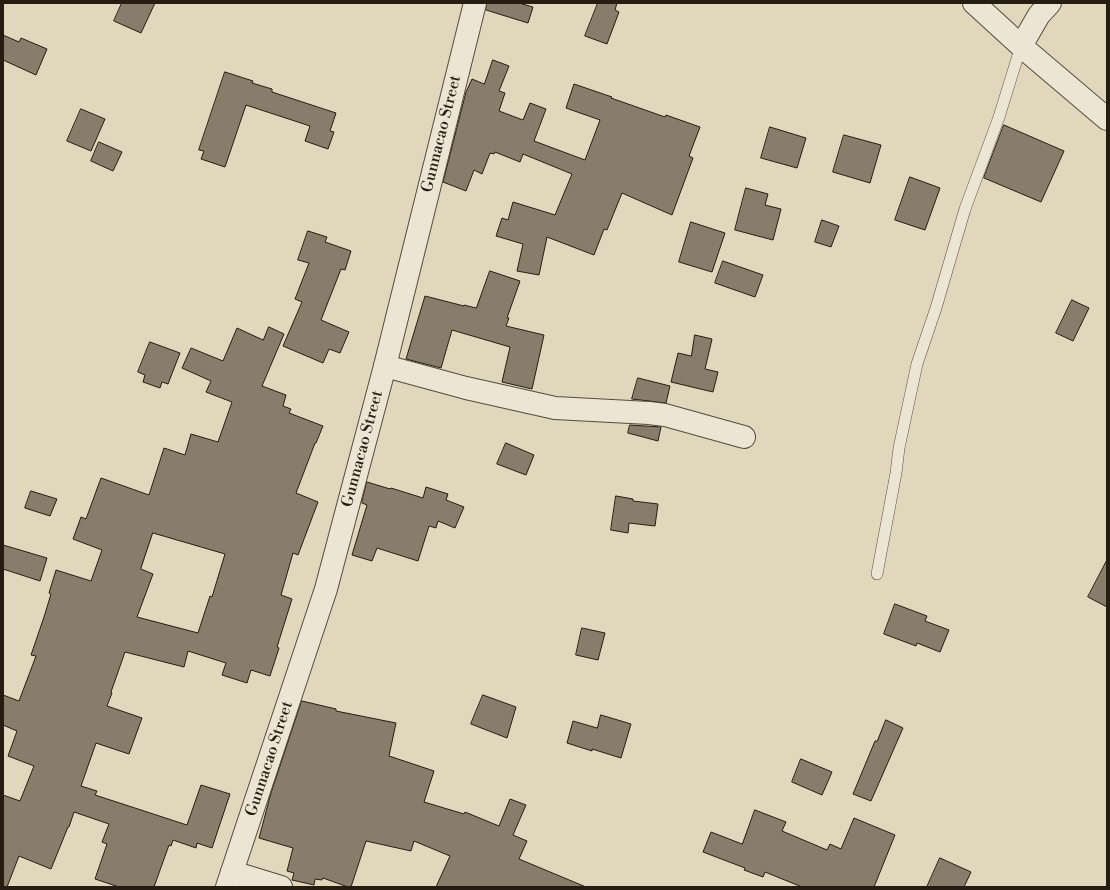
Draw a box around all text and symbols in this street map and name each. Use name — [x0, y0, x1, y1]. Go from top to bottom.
street label: Gunnacao Street — [418, 73, 466, 195]
street label: Gunnacao Street — [338, 389, 388, 509]
street label: Gunnacao Street — [242, 699, 298, 819]

